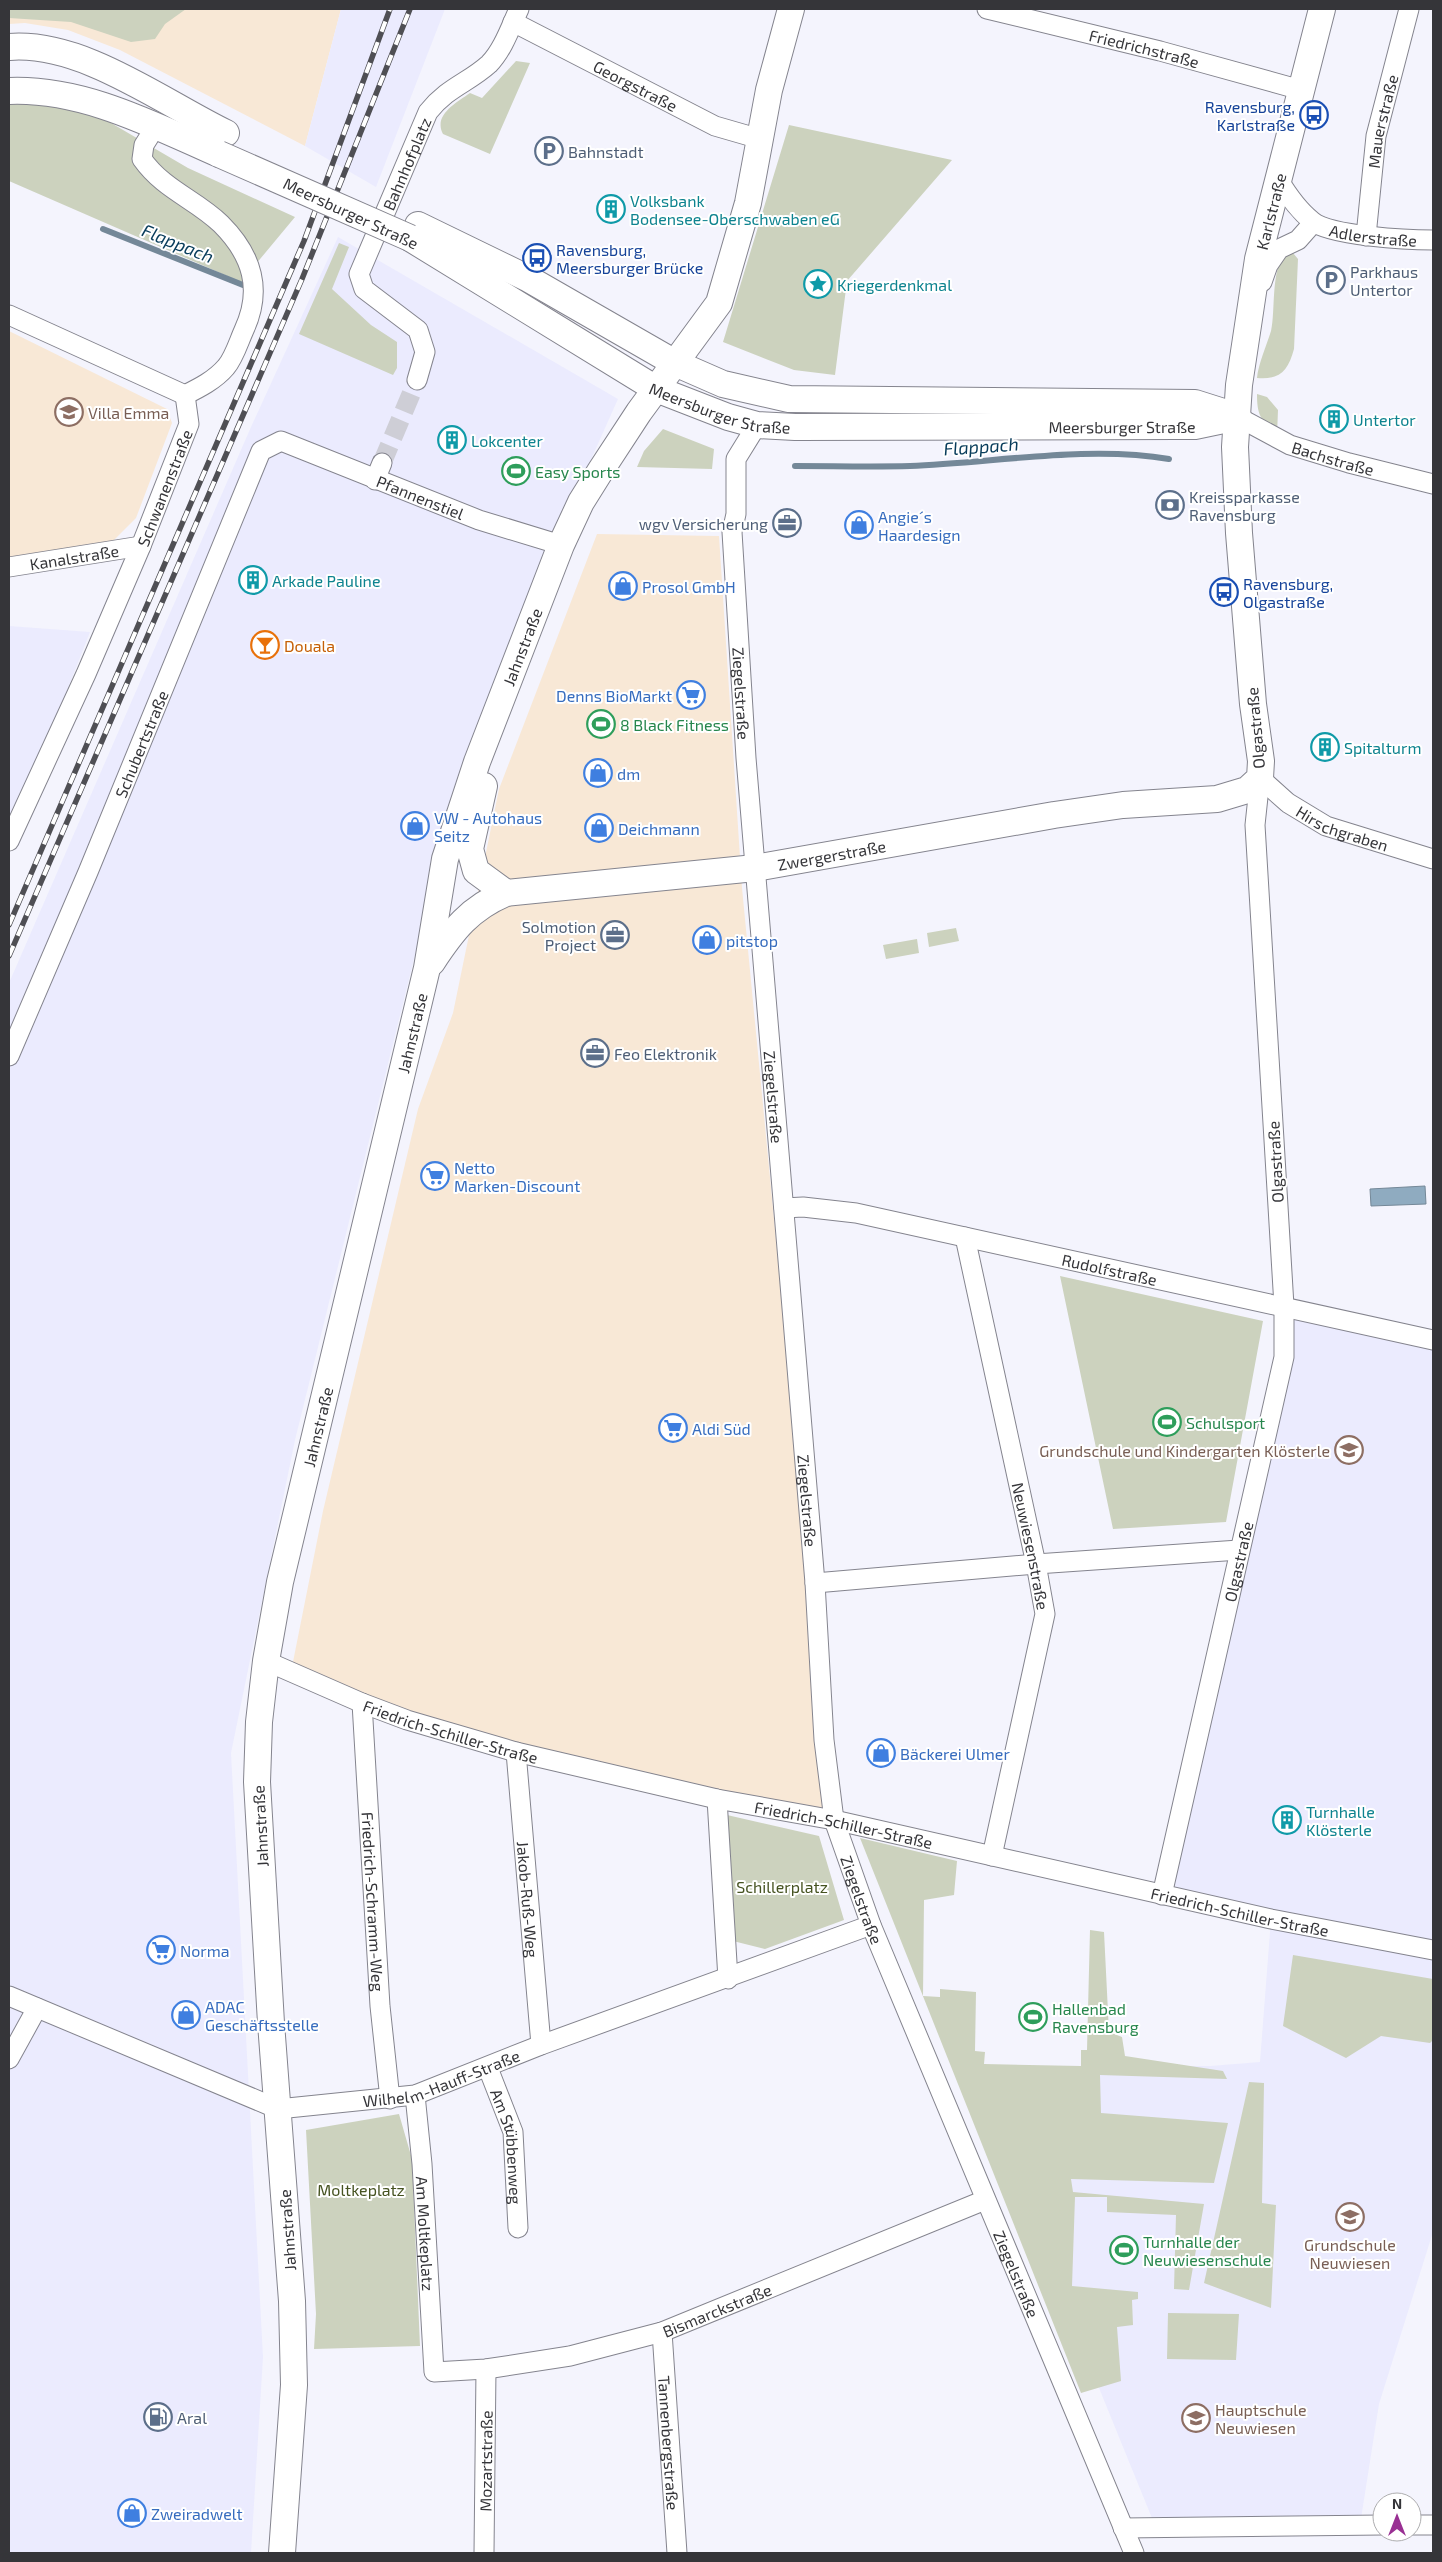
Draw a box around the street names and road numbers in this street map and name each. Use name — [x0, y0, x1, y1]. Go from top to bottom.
street label: Friedrichstraße — [1087, 25, 1201, 71]
street label: Georgstraße — [590, 56, 681, 115]
street label: Mauerstraße — [1363, 72, 1401, 169]
street label: Bahnhofplatz — [378, 114, 434, 213]
street label: Karlstraße — [1251, 171, 1289, 251]
street label: Meersburger Straße — [280, 173, 422, 253]
street label: Adlerstraße — [1328, 220, 1417, 249]
street label: Meersburger Straße — [647, 378, 791, 436]
street label: Meersburger Straße — [1048, 417, 1196, 436]
street label: Schwanenstraße — [132, 426, 196, 549]
street label: Bachstraße — [1290, 437, 1376, 478]
street label: Pfannenstiel — [374, 471, 467, 523]
street label: Kanalstraße — [28, 540, 120, 573]
street label: Jahnstraße — [498, 605, 545, 688]
street label: Ziegelstraße — [730, 646, 754, 740]
street label: Olgastraße — [1242, 686, 1268, 770]
street label: Schubertstraße — [110, 687, 171, 800]
street label: Hirschgraben — [1293, 801, 1391, 854]
street label: Zwergerstraße — [776, 835, 887, 873]
street label: Jahnstraße — [393, 991, 430, 1075]
street label: Ziegelstraße — [761, 1050, 788, 1144]
street label: Olgastraße — [1263, 1121, 1287, 1203]
street label: Rudolfstraße — [1060, 1249, 1159, 1289]
street label: Jahnstraße — [298, 1385, 336, 1469]
street label: Ziegelstraße — [795, 1454, 821, 1548]
street label: Neuwiesenstraße — [1009, 1480, 1054, 1611]
street label: Olgastraße — [1219, 1519, 1256, 1604]
street label: Friedrich-Schiller-Straße — [361, 1695, 540, 1766]
street label: Jahnstraße — [248, 1785, 272, 1867]
street label: Friedrich-Schiller-Straße — [753, 1796, 935, 1852]
street label: Friedrich-Schramm-Weg — [359, 1811, 389, 1992]
street label: Jakob-Ruß-Weg — [514, 1840, 543, 1959]
street label: Ziegelstraße — [838, 1853, 887, 1947]
street label: Friedrich-Schiller-Straße — [1149, 1883, 1331, 1939]
street label: Wilhelm-Hauff-Straße — [362, 2045, 522, 2110]
street label: Am Stübbenweg — [487, 2086, 526, 2205]
street label: Am Moltkeplatz — [413, 2176, 439, 2292]
street label: Jahnstraße — [275, 2189, 299, 2271]
street label: Ziegelstraße — [990, 2227, 1044, 2320]
street label: Bismarckstraße — [659, 2279, 774, 2340]
street label: Tannenbergstraße — [655, 2375, 684, 2511]
street label: Mozartstraße — [475, 2410, 495, 2512]

